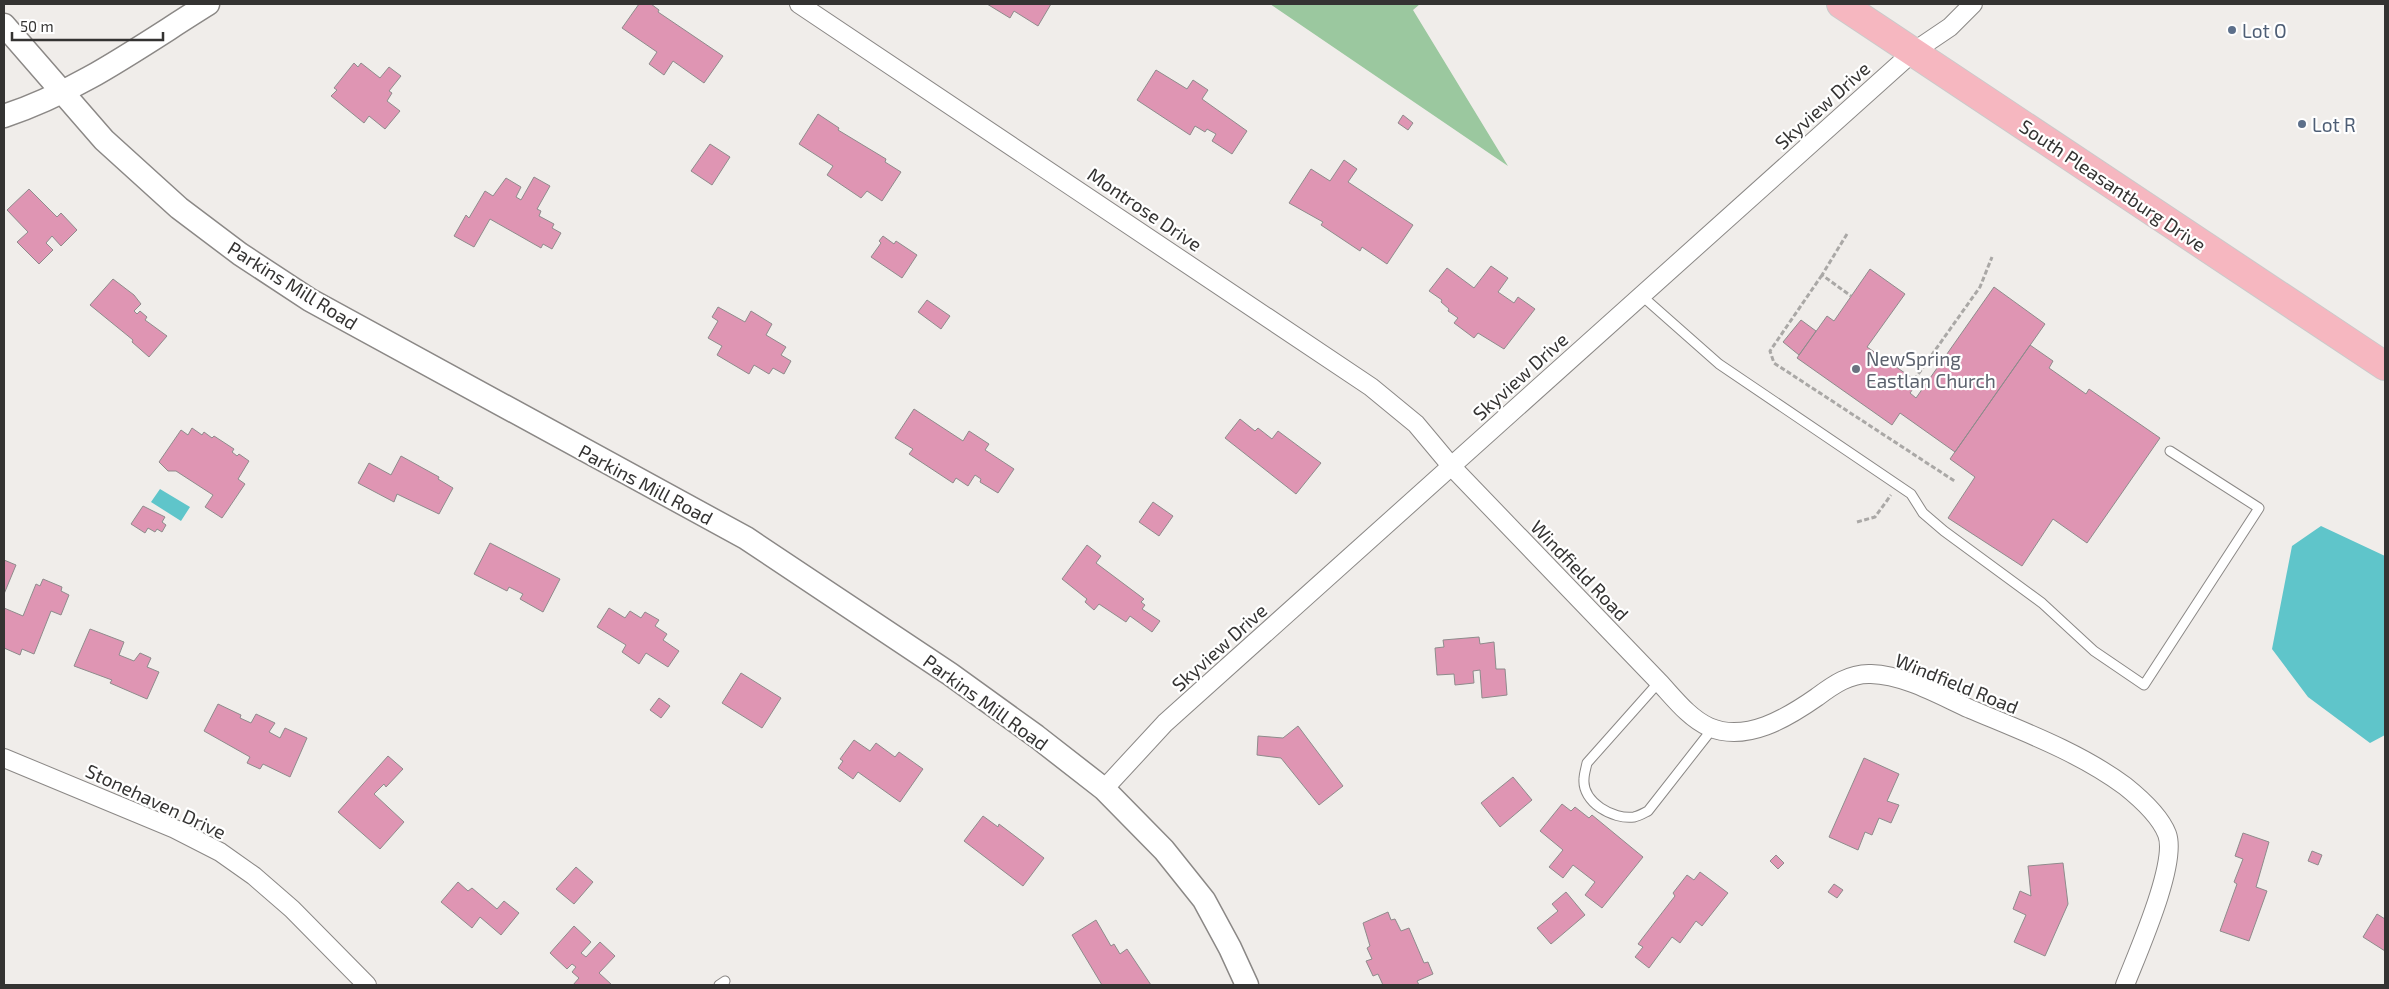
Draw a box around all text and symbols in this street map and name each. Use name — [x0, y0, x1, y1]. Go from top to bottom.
scale bar — [12, 10, 164, 42]
text: 50 m — [20, 17, 54, 35]
place label: Lot O — [2242, 19, 2287, 42]
marker: Lot O — [2226, 24, 2238, 36]
street label: Skyview Drive — [1770, 56, 1874, 154]
place label: Lot R — [2312, 113, 2356, 136]
street label: South Pleasantburg Drive — [2015, 114, 2211, 256]
marker: Lot R — [2296, 118, 2308, 130]
street label: Montrose Drive — [1083, 162, 1207, 256]
street label: Parkins Mill Road — [224, 236, 362, 334]
street label: Skyview Drive — [1468, 327, 1572, 425]
place label: NewSpring Eastlan Church — [1866, 347, 1996, 392]
marker: NewSpring Eastlan Church — [1850, 363, 1862, 375]
street label: Parkins Mill Road — [575, 439, 717, 529]
street label: Windfield Road — [1526, 515, 1634, 625]
street label: Skyview Drive — [1167, 598, 1271, 696]
street label: Windfield Road — [1892, 648, 2022, 718]
street label: Parkins Mill Road — [919, 649, 1053, 755]
street label: Stonehaven Drive — [82, 758, 230, 844]

